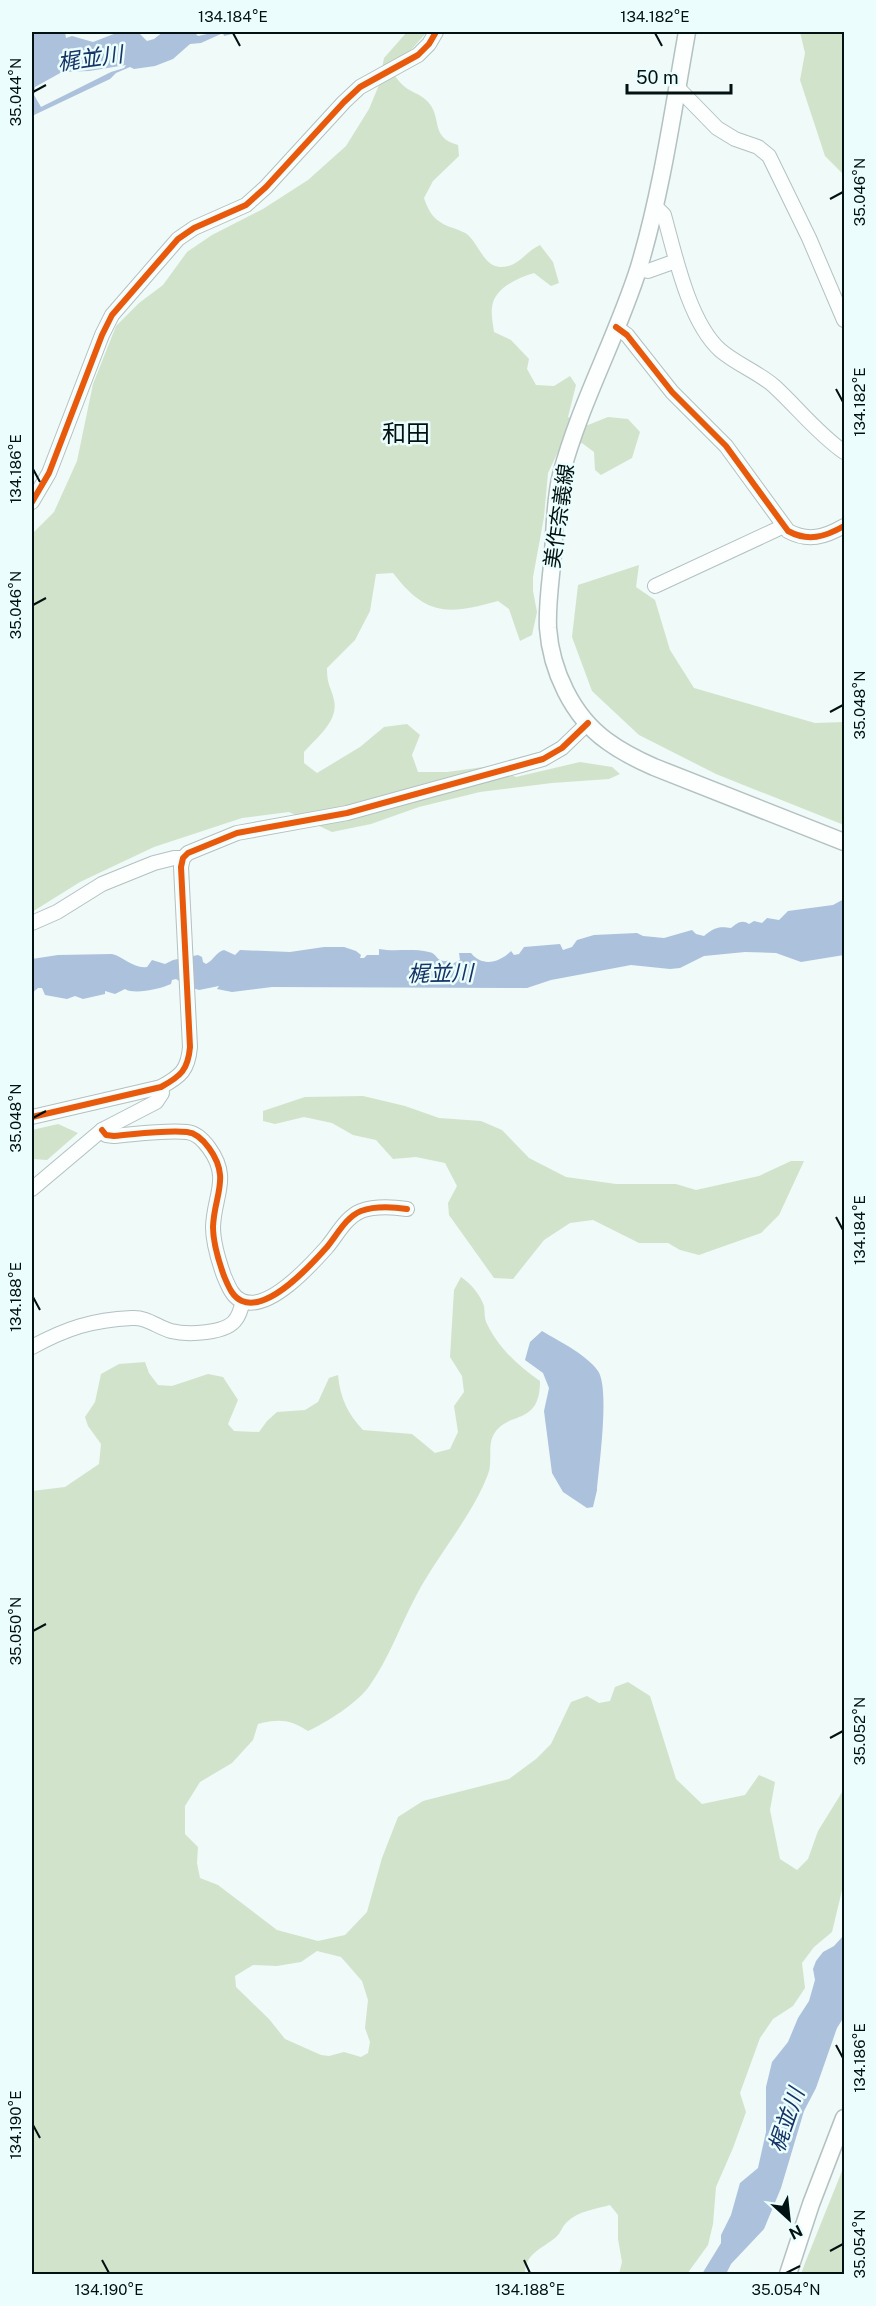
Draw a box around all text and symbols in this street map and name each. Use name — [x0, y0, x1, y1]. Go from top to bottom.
text: 134.184°E — [198, 8, 268, 25]
text: 134.182°E — [620, 8, 690, 25]
water label: 梶並川 — [56, 40, 126, 75]
scale bar — [627, 57, 730, 95]
text: 35.044°N — [7, 58, 24, 126]
text: 50 m — [636, 67, 679, 88]
text: 35.046°N — [851, 158, 868, 226]
text: 134.182°E — [851, 367, 868, 437]
district label: 和田 — [382, 419, 430, 447]
text: 134.186°E — [7, 434, 24, 504]
street label: 美作奈義線 — [539, 462, 579, 570]
text: 35.046°N — [7, 571, 24, 639]
text: 35.048°N — [851, 671, 868, 739]
water label: 梶並川 — [407, 959, 475, 987]
text: 35.048°N — [7, 1084, 24, 1152]
text: 134.184°E — [851, 1195, 868, 1265]
text: 134.188°E — [7, 1262, 24, 1332]
text: 35.050°N — [7, 1597, 24, 1665]
text: 35.052°N — [851, 1697, 868, 1765]
text: 134.186°E — [851, 2023, 868, 2093]
water label: 梶並川 — [763, 2083, 810, 2155]
text: 134.190°E — [7, 2090, 24, 2160]
north arrow — [759, 2189, 819, 2249]
text: 35.054°N — [851, 2210, 868, 2278]
text: N — [786, 2221, 805, 2243]
text: 134.190°E — [74, 2281, 144, 2298]
text: 134.188°E — [495, 2281, 565, 2298]
text: 35.054°N — [752, 2281, 820, 2298]

